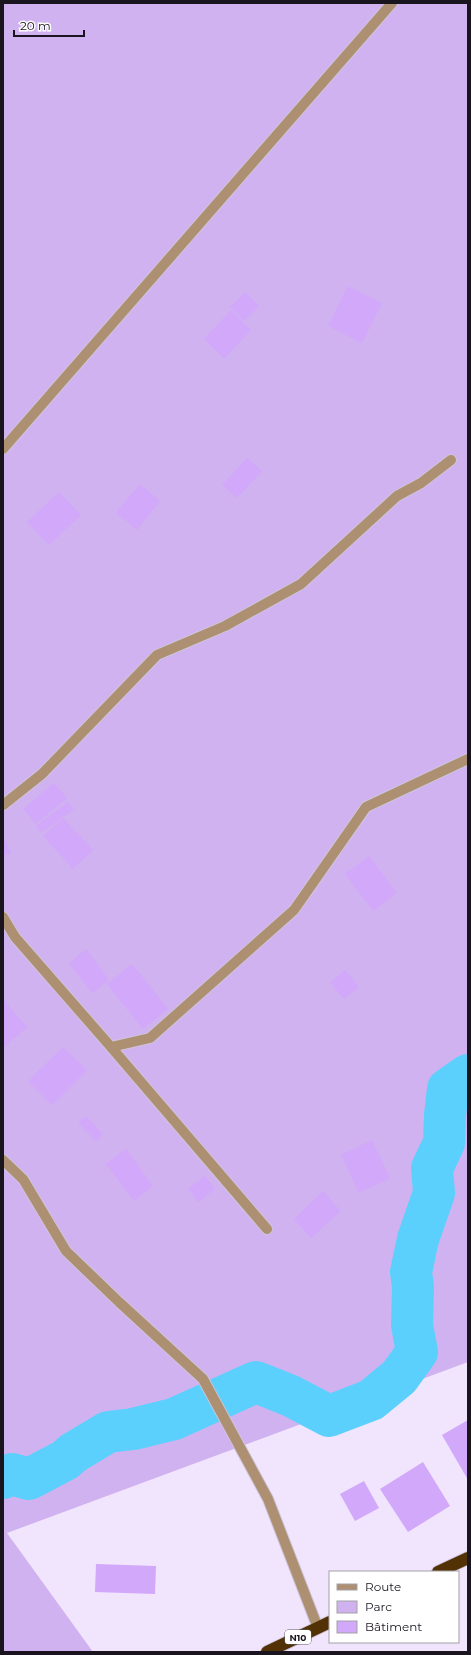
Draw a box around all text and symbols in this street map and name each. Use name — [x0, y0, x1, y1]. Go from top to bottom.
scale bar — [14, 12, 84, 38]
text: 20 m — [20, 18, 51, 33]
legend — [329, 1571, 459, 1643]
text: Route — [365, 1579, 401, 1594]
text: Parc — [365, 1599, 392, 1614]
text: Bâtiment — [365, 1619, 422, 1634]
road number: N10 — [285, 1630, 311, 1644]

